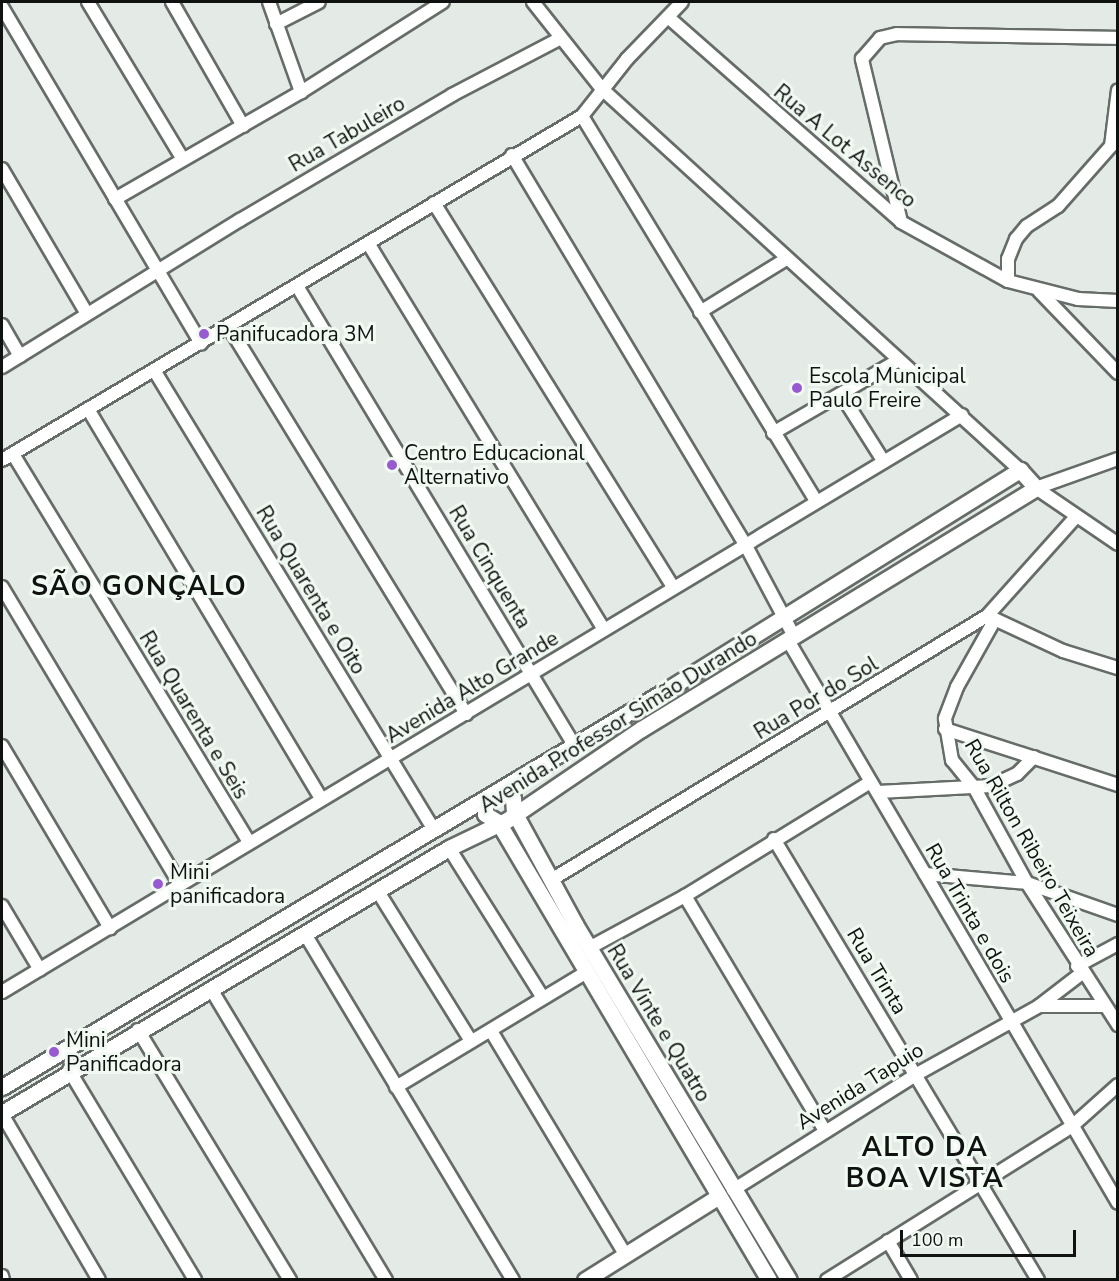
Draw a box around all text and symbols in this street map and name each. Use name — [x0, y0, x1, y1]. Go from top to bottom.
street label: Rua A Lot Assenco — [769, 79, 921, 213]
street label: Rua Tabuleiro — [285, 91, 409, 177]
place label: Panifucadora 3M — [216, 321, 375, 347]
marker: Panifucadora 3M — [197, 327, 211, 341]
place label: Escola Municipal Paulo Freire — [809, 363, 966, 413]
marker: Escola Municipal Paulo Freire — [790, 381, 804, 395]
place label: Centro Educacional Alternativo — [404, 440, 585, 490]
marker: Centro Educacional Alternativo — [385, 458, 399, 472]
street label: Rua Quarenta e Oito — [251, 501, 371, 679]
street label: Rua Cinquenta — [443, 501, 537, 633]
district label: SÃO GONÇALO — [31, 571, 247, 603]
street label: Avenida Alto Grande — [381, 625, 563, 749]
street label: Rua Quarenta e Seis — [134, 626, 254, 804]
street label: Avenida Professor Simão Durando — [475, 626, 761, 818]
street label: Rua Por do Sol — [750, 651, 882, 745]
street label: Rua Rilton Ribeiro Teixeira — [959, 734, 1105, 962]
street label: Rua Trinta e dois — [920, 839, 1020, 987]
place label: Mini panificadora — [170, 859, 285, 909]
marker: Mini panificadora — [151, 877, 165, 891]
street label: Rua Trinta — [841, 923, 913, 1019]
street label: Rua Vinte e Quatro — [602, 940, 716, 1106]
place label: Mini Panificadora — [66, 1027, 182, 1077]
street label: Avenida Tapuio — [792, 1037, 928, 1135]
marker: Mini Panificadora — [47, 1045, 61, 1059]
district label: ALTO DA BOA VISTA — [846, 1131, 1004, 1194]
scale bar — [903, 1218, 1078, 1256]
text: 100 m — [911, 1228, 963, 1252]

